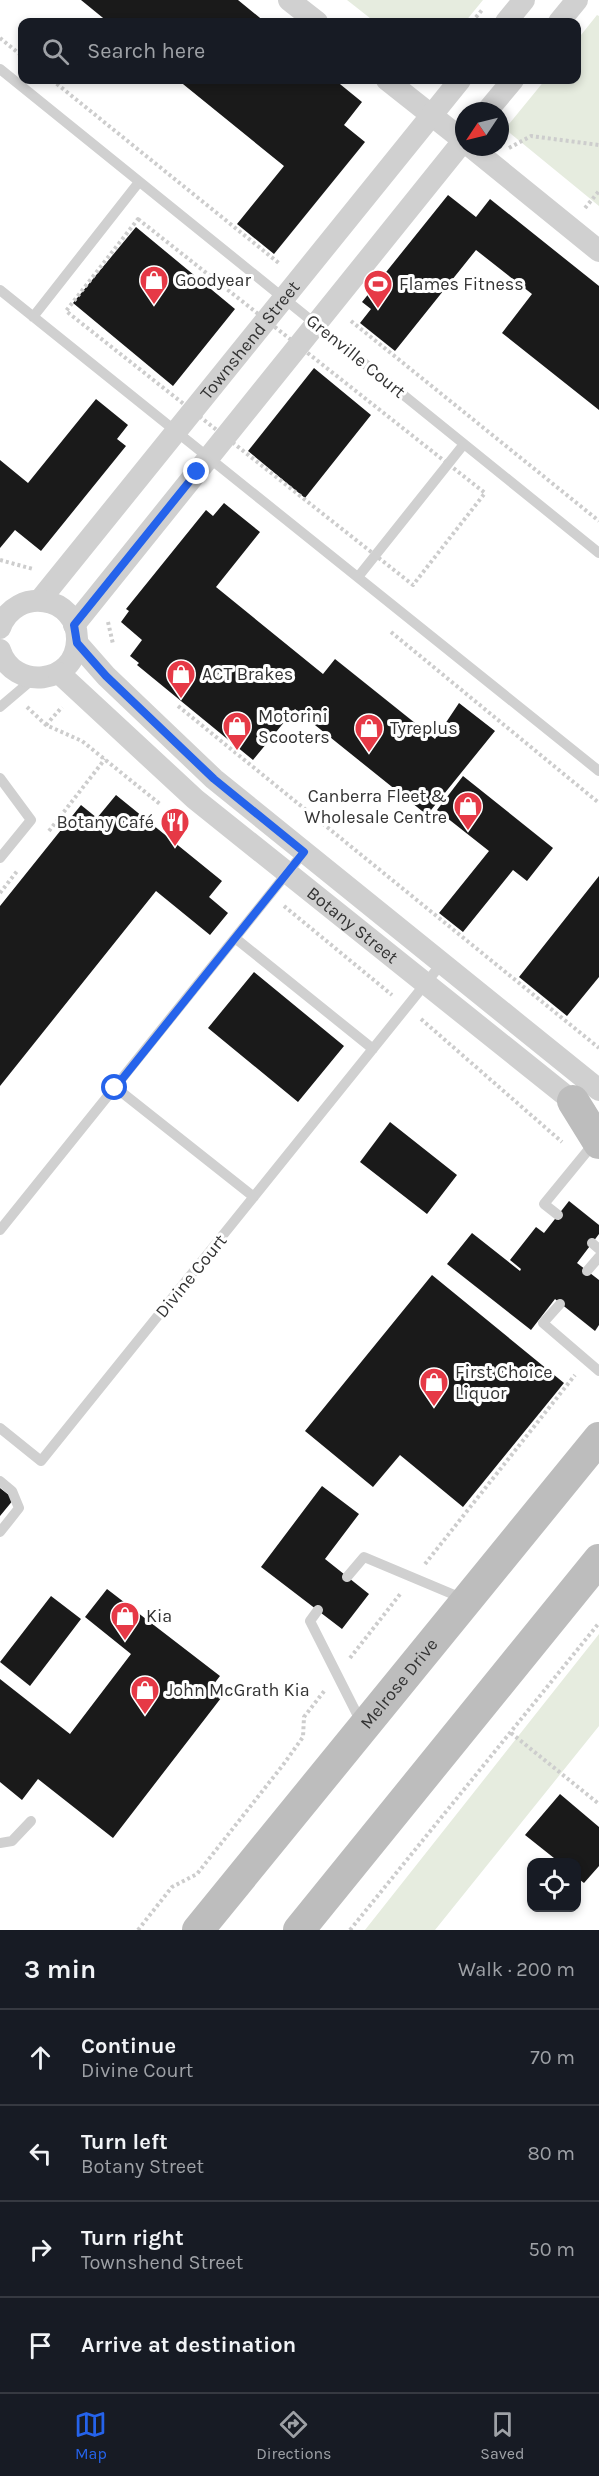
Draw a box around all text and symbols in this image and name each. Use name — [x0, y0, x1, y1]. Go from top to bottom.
search box — [18, 18, 581, 84]
icon: search — [39, 35, 72, 68]
text: Search here — [87, 38, 205, 64]
north arrow — [455, 102, 509, 156]
shop icon: Goodyear — [138, 264, 170, 306]
sports icon: Flames Fitness — [362, 268, 394, 310]
place label: Goodyear — [175, 269, 251, 291]
place label: Flames Fitness — [399, 273, 524, 295]
street label: Townshend Street — [195, 276, 305, 404]
street label: Grenville Court — [302, 309, 410, 403]
route end — [183, 458, 209, 484]
shop icon: ACT Brakes — [165, 658, 197, 700]
place label: ACT Brakes — [202, 663, 293, 685]
place label: Motorini Scooters — [258, 705, 330, 748]
shop icon: Motorini Scooters — [221, 710, 253, 752]
shop icon: Tyreplus — [353, 712, 385, 754]
place label: Tyreplus — [390, 717, 458, 739]
place label: Canberra Fleet & Wholesale Centre — [304, 785, 447, 828]
shop icon: Canberra Fleet & Wholesale Centre — [452, 790, 484, 832]
restaurant icon: Botany Café — [159, 806, 191, 848]
place label: Botany Café — [56, 811, 154, 833]
street label: Botany Street — [302, 882, 403, 968]
route start — [101, 1074, 127, 1100]
street label: Divine Court — [151, 1230, 231, 1322]
place label: First Choice Liquor — [455, 1361, 552, 1404]
shop icon: First Choice Liquor — [418, 1366, 450, 1408]
shop icon: Kia — [109, 1600, 141, 1642]
place label: Kia — [146, 1605, 172, 1627]
street label: Melrose Drive — [355, 1634, 442, 1733]
shop icon: John McGrath Kia — [129, 1674, 161, 1716]
place label: John McGrath Kia — [166, 1679, 310, 1701]
map controls — [527, 1858, 581, 1912]
button: locate — [527, 1858, 581, 1912]
text: 3 min — [24, 1954, 96, 1985]
text: Walk · 200 m — [458, 1958, 575, 1981]
text: Continue — [81, 2033, 176, 2059]
icon: ahead — [24, 2041, 57, 2074]
text: 70 m — [530, 2046, 575, 2069]
text: Divine Court — [81, 2059, 193, 2082]
text: Turn left — [81, 2129, 168, 2155]
icon: left — [24, 2137, 57, 2170]
text: 80 m — [527, 2142, 575, 2165]
text: Botany Street — [81, 2155, 204, 2178]
text: Turn right — [81, 2225, 184, 2251]
icon: right — [24, 2233, 57, 2266]
text: 50 m — [528, 2238, 575, 2261]
text: Townshend Street — [81, 2251, 243, 2274]
icon: arrive — [24, 2329, 57, 2362]
text: Arrive at destination — [81, 2332, 296, 2358]
tab: Map — [74, 2408, 107, 2463]
tab: Directions — [256, 2408, 331, 2463]
tab: Saved — [480, 2408, 525, 2463]

